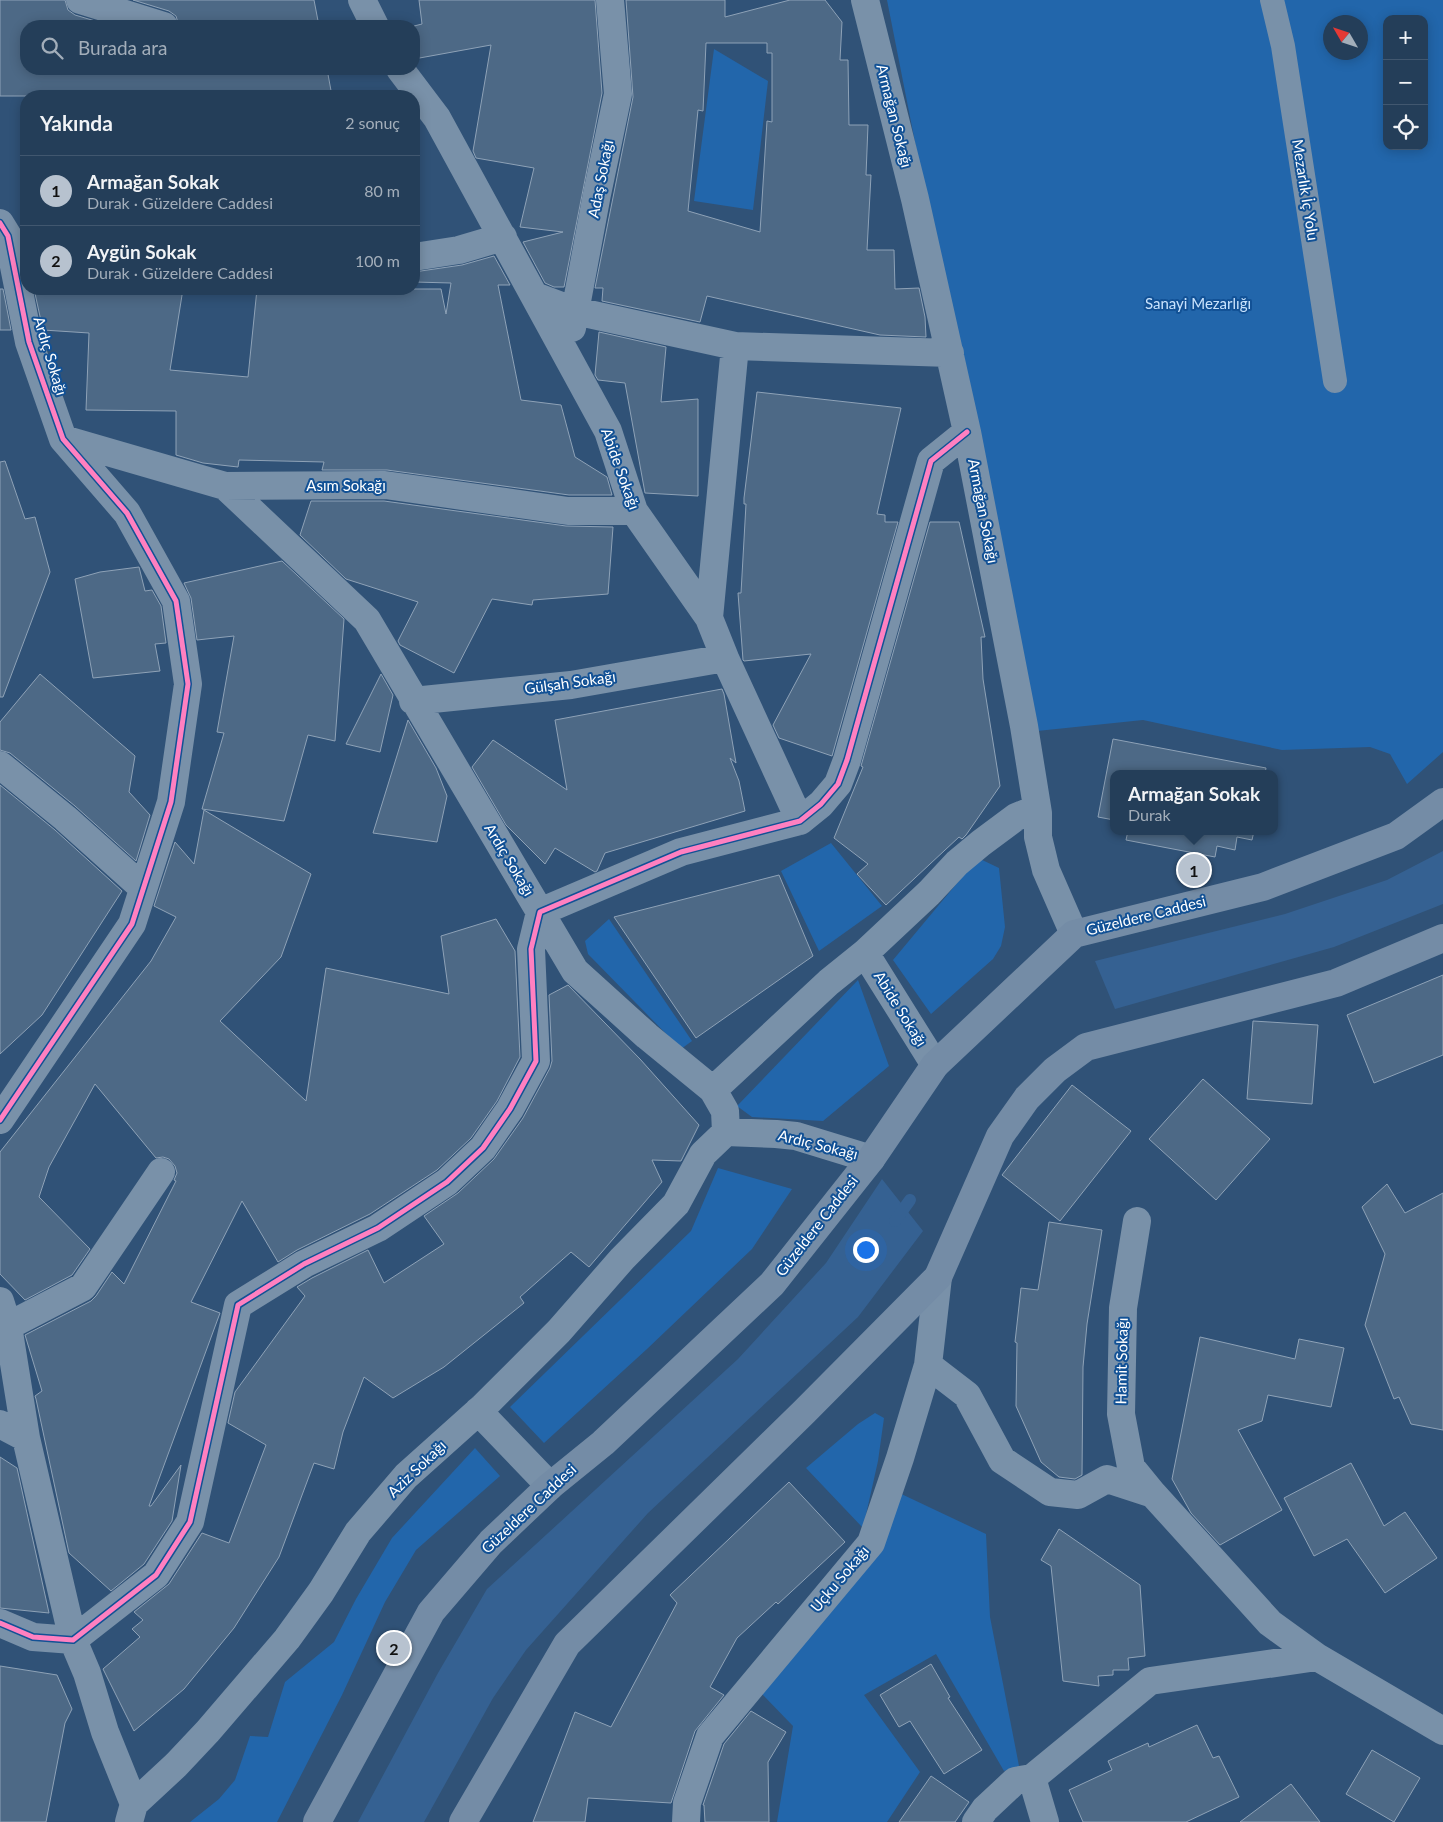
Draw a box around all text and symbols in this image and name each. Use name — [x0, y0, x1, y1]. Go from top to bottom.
north arrow — [1323, 15, 1368, 60]
map controls — [1383, 15, 1428, 150]
button: + — [1383, 15, 1428, 60]
search box — [20, 20, 420, 75]
icon: search — [38, 34, 66, 62]
text: Burada ara — [78, 36, 167, 59]
button: − — [1383, 60, 1428, 105]
street label: Armağan Sokağı — [873, 62, 917, 169]
button: locate — [1383, 105, 1428, 150]
text: Yakında — [40, 110, 113, 135]
text: 2 sonuç — [345, 113, 400, 132]
street label: Adaş Sokağı — [584, 138, 616, 219]
street label: Mezarlık İç Yolu — [1289, 138, 1323, 242]
text: Armağan Sokak — [87, 170, 219, 193]
text: 1 — [51, 181, 61, 200]
text: 80 m — [364, 181, 400, 200]
text: Durak · Güzeldere Caddesi — [87, 193, 273, 212]
text: Aygün Sokak — [87, 240, 196, 263]
text: 2 — [51, 251, 61, 270]
text: 100 m — [355, 251, 400, 270]
text: Durak · Güzeldere Caddesi — [87, 263, 273, 282]
park label: Sanayi Mezarlığı — [1145, 294, 1251, 312]
street label: Ardıç Sokağı — [30, 314, 71, 397]
street label: Abide Sokağı — [598, 425, 644, 512]
street label: Armağan Sokağı — [965, 457, 1003, 565]
street label: Asım Sokağı — [306, 476, 386, 494]
street label: Gülşah Sokağı — [523, 667, 617, 697]
popup — [1110, 770, 1278, 835]
text: Armağan Sokak — [1128, 782, 1260, 805]
text: Durak — [1128, 805, 1171, 824]
street label: Ardıç Sokağı — [481, 820, 539, 899]
pin: 1 — [1178, 851, 1210, 889]
street label: Güzeldere Caddesi — [1084, 891, 1208, 939]
street label: Abide Sokağı — [871, 967, 931, 1049]
street label: Ardıç Sokağı — [777, 1125, 860, 1163]
street label: Güzeldere Caddesi — [771, 1171, 861, 1279]
your location — [853, 1237, 879, 1263]
street label: Hamit Sokağı — [1111, 1317, 1131, 1405]
street label: Aziz Sokağı — [383, 1436, 449, 1501]
street label: Güzeldere Caddesi — [477, 1460, 579, 1557]
street label: Uçku Sokağı — [806, 1542, 872, 1615]
pin: 2 — [378, 1629, 410, 1667]

